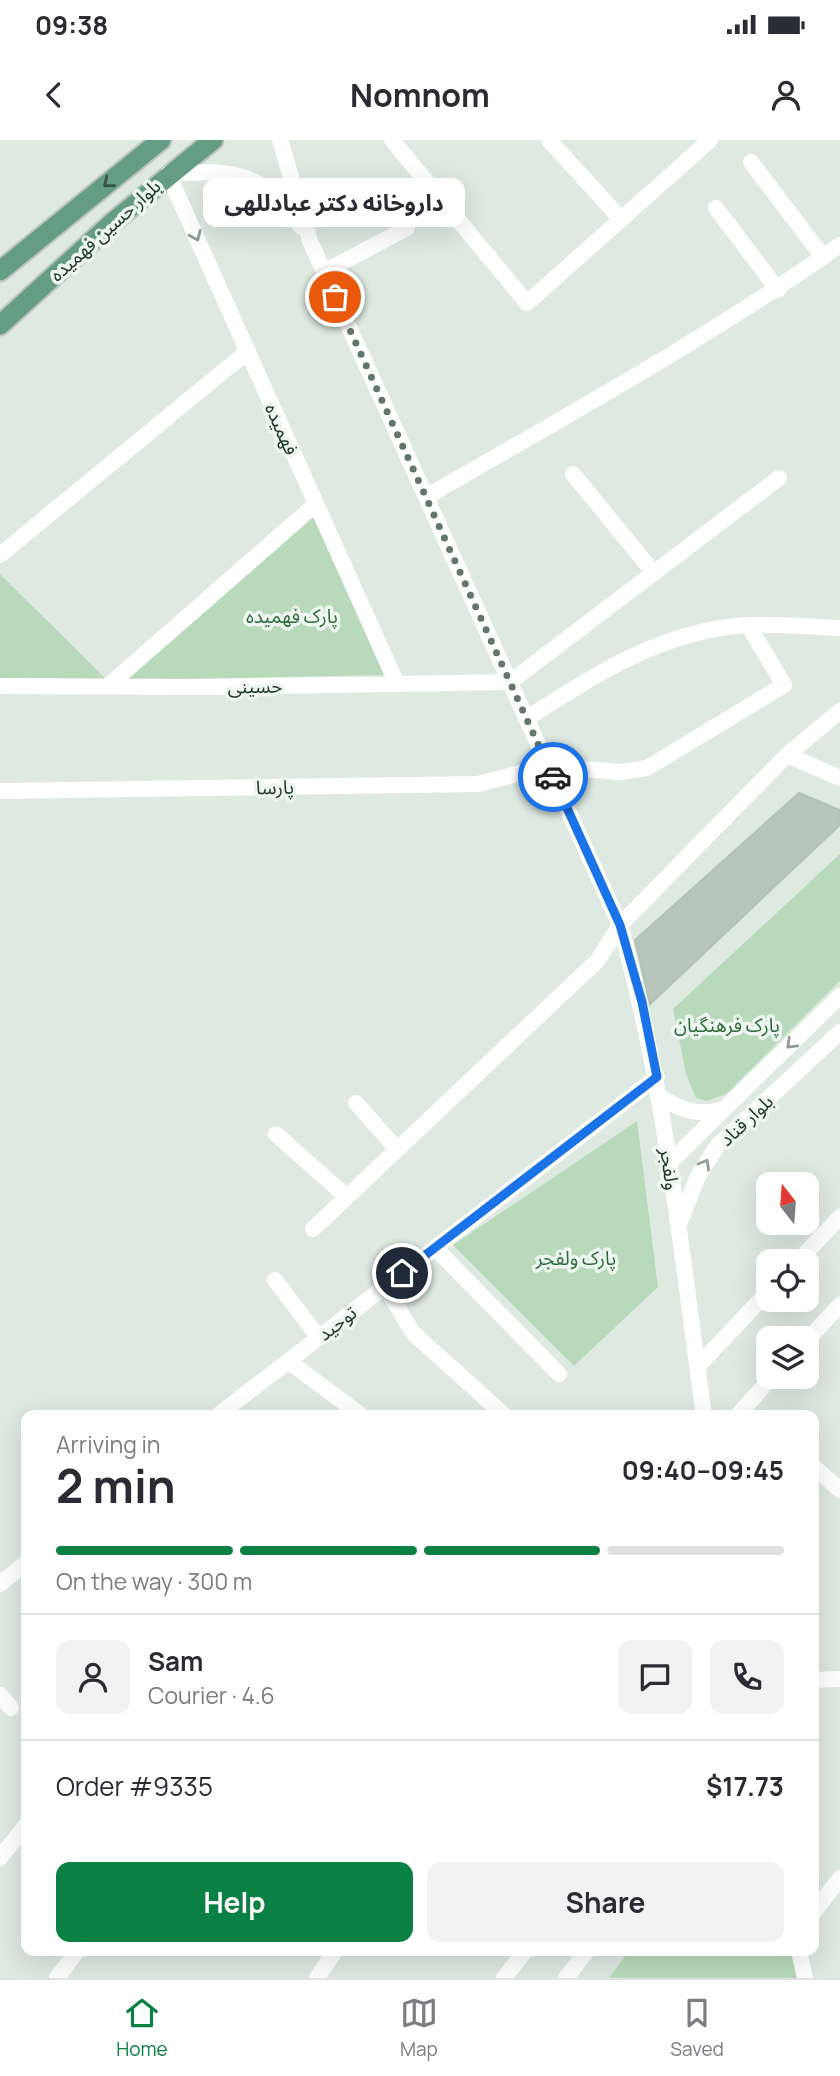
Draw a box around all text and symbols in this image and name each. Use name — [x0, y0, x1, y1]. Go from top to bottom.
text: 09:38 — [35, 7, 108, 43]
text: Nomnom — [350, 73, 490, 117]
icon: back — [35, 76, 73, 114]
icon: person — [767, 76, 805, 114]
street label: بلوار حسین فهمیده — [44, 173, 166, 287]
one-way arrow — [104, 175, 117, 187]
callout: داروخانه دکتر عبادللهی — [204, 178, 466, 227]
text: داروخانه دکتر عبادللهی — [224, 186, 444, 218]
one-way arrow — [188, 229, 202, 242]
pin — [305, 267, 365, 327]
icon: bag — [316, 278, 354, 316]
street label: فهمیده — [259, 399, 305, 459]
park label: پارک فهمیده — [246, 603, 338, 629]
street label: حسینی — [227, 673, 283, 699]
courier — [518, 742, 588, 812]
icon: car — [534, 758, 572, 796]
street label: پارسا — [256, 774, 294, 800]
park label: پارک فرهنگیان — [674, 1012, 780, 1038]
one-way arrow — [786, 1035, 799, 1048]
street label: بلوار قناد — [713, 1088, 779, 1152]
street label: ولفجر — [654, 1145, 686, 1192]
one-way arrow — [697, 1159, 710, 1172]
north arrow — [756, 1172, 819, 1236]
map controls — [756, 1172, 819, 1389]
pin — [372, 1243, 432, 1303]
park label: پارک ولفجر — [535, 1245, 616, 1271]
button: locate — [756, 1249, 819, 1312]
icon: home — [383, 1254, 421, 1292]
street label: توحید — [312, 1300, 362, 1346]
button: layers — [756, 1326, 819, 1389]
text: Arriving in — [56, 1428, 161, 1460]
text: 09:40–09:45 — [622, 1452, 784, 1488]
text: 2 min — [56, 1454, 176, 1517]
text: On the way · 300 m — [56, 1565, 252, 1597]
button: person — [56, 1640, 130, 1714]
button: chat — [618, 1640, 692, 1714]
button: phone — [710, 1640, 784, 1714]
text: Sam — [148, 1643, 203, 1679]
text: Courier · 4.6 — [148, 1679, 275, 1711]
text: Order #9335 — [56, 1768, 213, 1804]
text: $17.73 — [706, 1768, 784, 1804]
button: Help — [56, 1862, 413, 1942]
button: Share — [427, 1862, 784, 1942]
tab: Home — [116, 1994, 168, 2062]
tab: Map — [400, 1994, 438, 2062]
tab: Saved — [670, 1994, 724, 2062]

